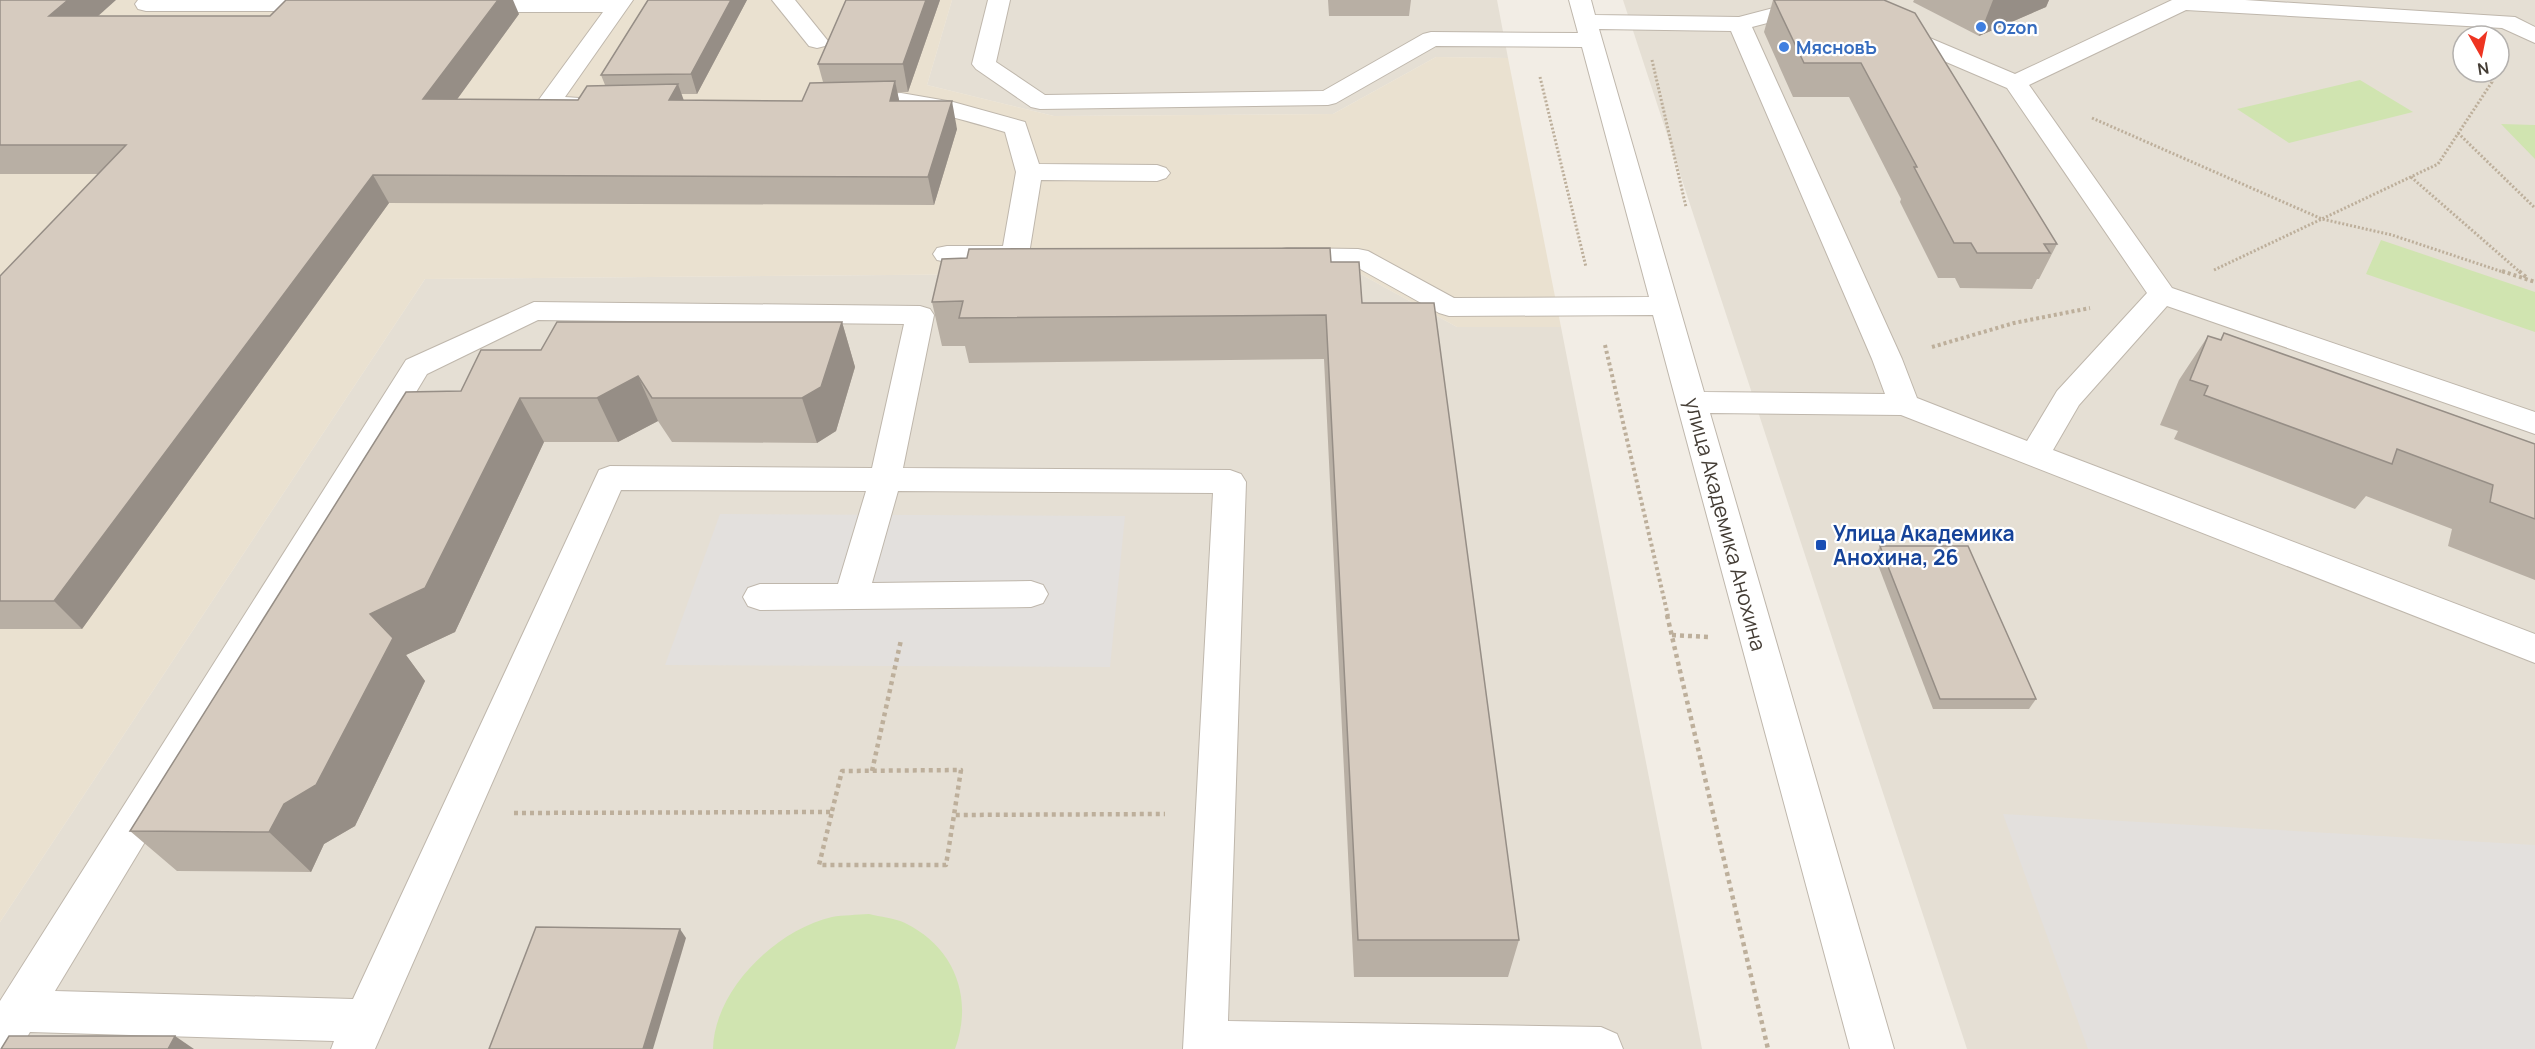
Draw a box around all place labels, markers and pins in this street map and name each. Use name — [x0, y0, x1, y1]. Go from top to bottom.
place label: Ozon — [1993, 15, 2038, 39]
marker: Ozon — [1974, 20, 1988, 34]
place label: МясновЪ — [1796, 35, 1877, 59]
marker: МясновЪ — [1777, 40, 1791, 54]
place label: Улица Академика Анохина, 26 — [1833, 519, 2015, 571]
marker: Улица Академика Анохина, 26 — [1814, 538, 1828, 552]

